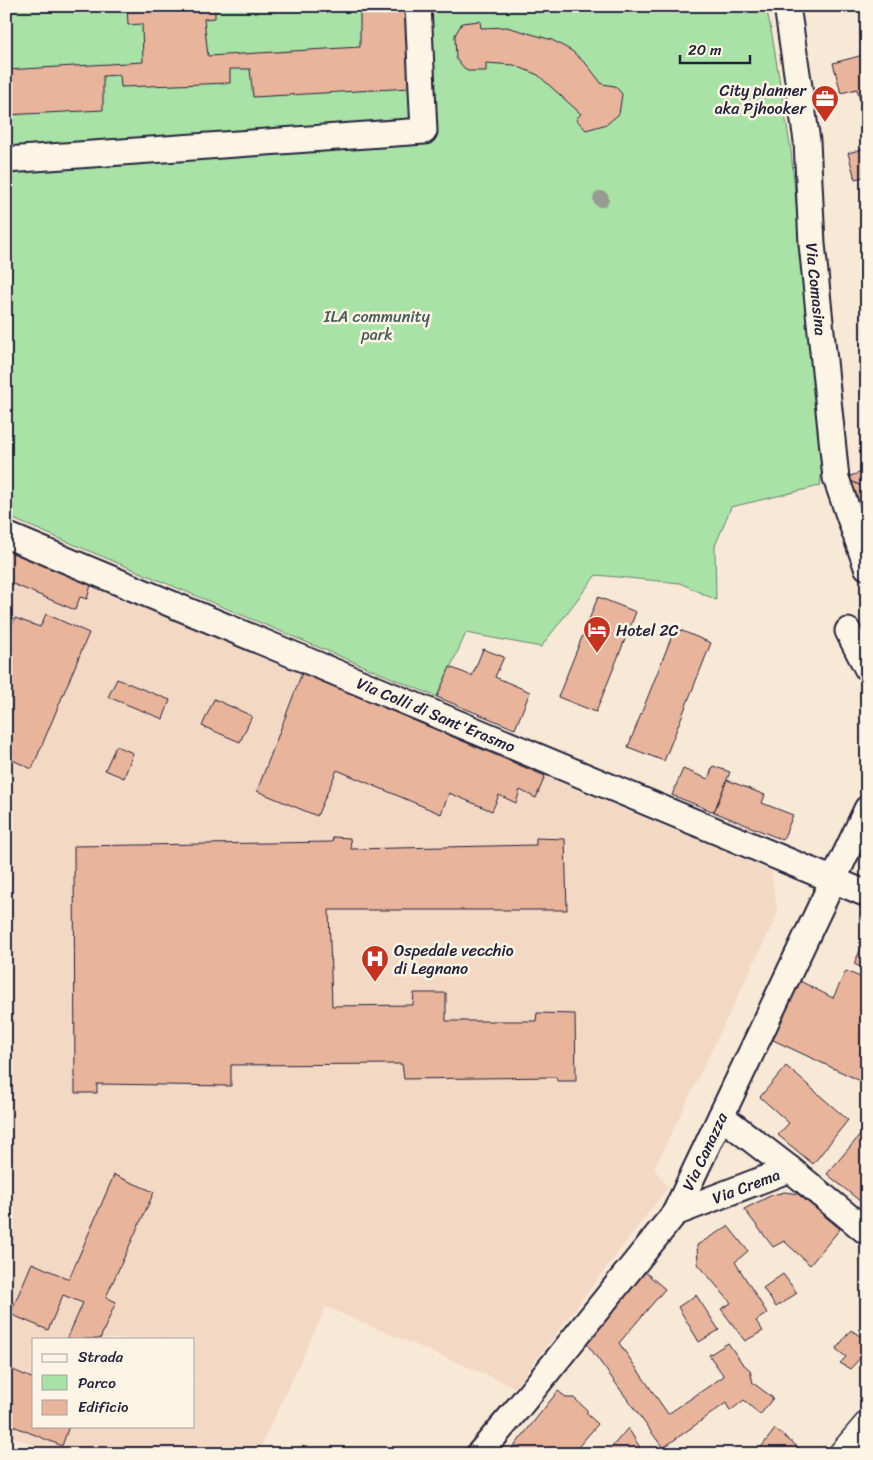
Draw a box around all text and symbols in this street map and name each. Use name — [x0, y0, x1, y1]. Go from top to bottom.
scale bar — [680, 32, 750, 64]
text: 20 m — [688, 37, 722, 63]
place label: City planner aka Pjhooker — [715, 76, 807, 123]
office icon: City planner aka Pjhooker — [810, 84, 840, 123]
street label: Via Comasina — [797, 241, 836, 337]
park label: ILA community park — [323, 302, 431, 349]
hotel icon: Hotel 2C — [582, 615, 612, 654]
place label: Hotel 2C — [616, 616, 679, 645]
street label: Via Colli di Sant'Erasmo — [352, 668, 520, 760]
place label: Ospedale vecchio di Legnano — [394, 936, 514, 983]
hospital icon: Ospedale vecchio di Legnano — [360, 944, 390, 983]
street label: Via Canazza — [673, 1106, 736, 1195]
street label: Via Crema — [708, 1160, 784, 1212]
legend — [32, 1338, 195, 1428]
text: Strada — [78, 1344, 124, 1370]
text: Parco — [78, 1370, 116, 1396]
text: Edificio — [78, 1394, 129, 1420]

